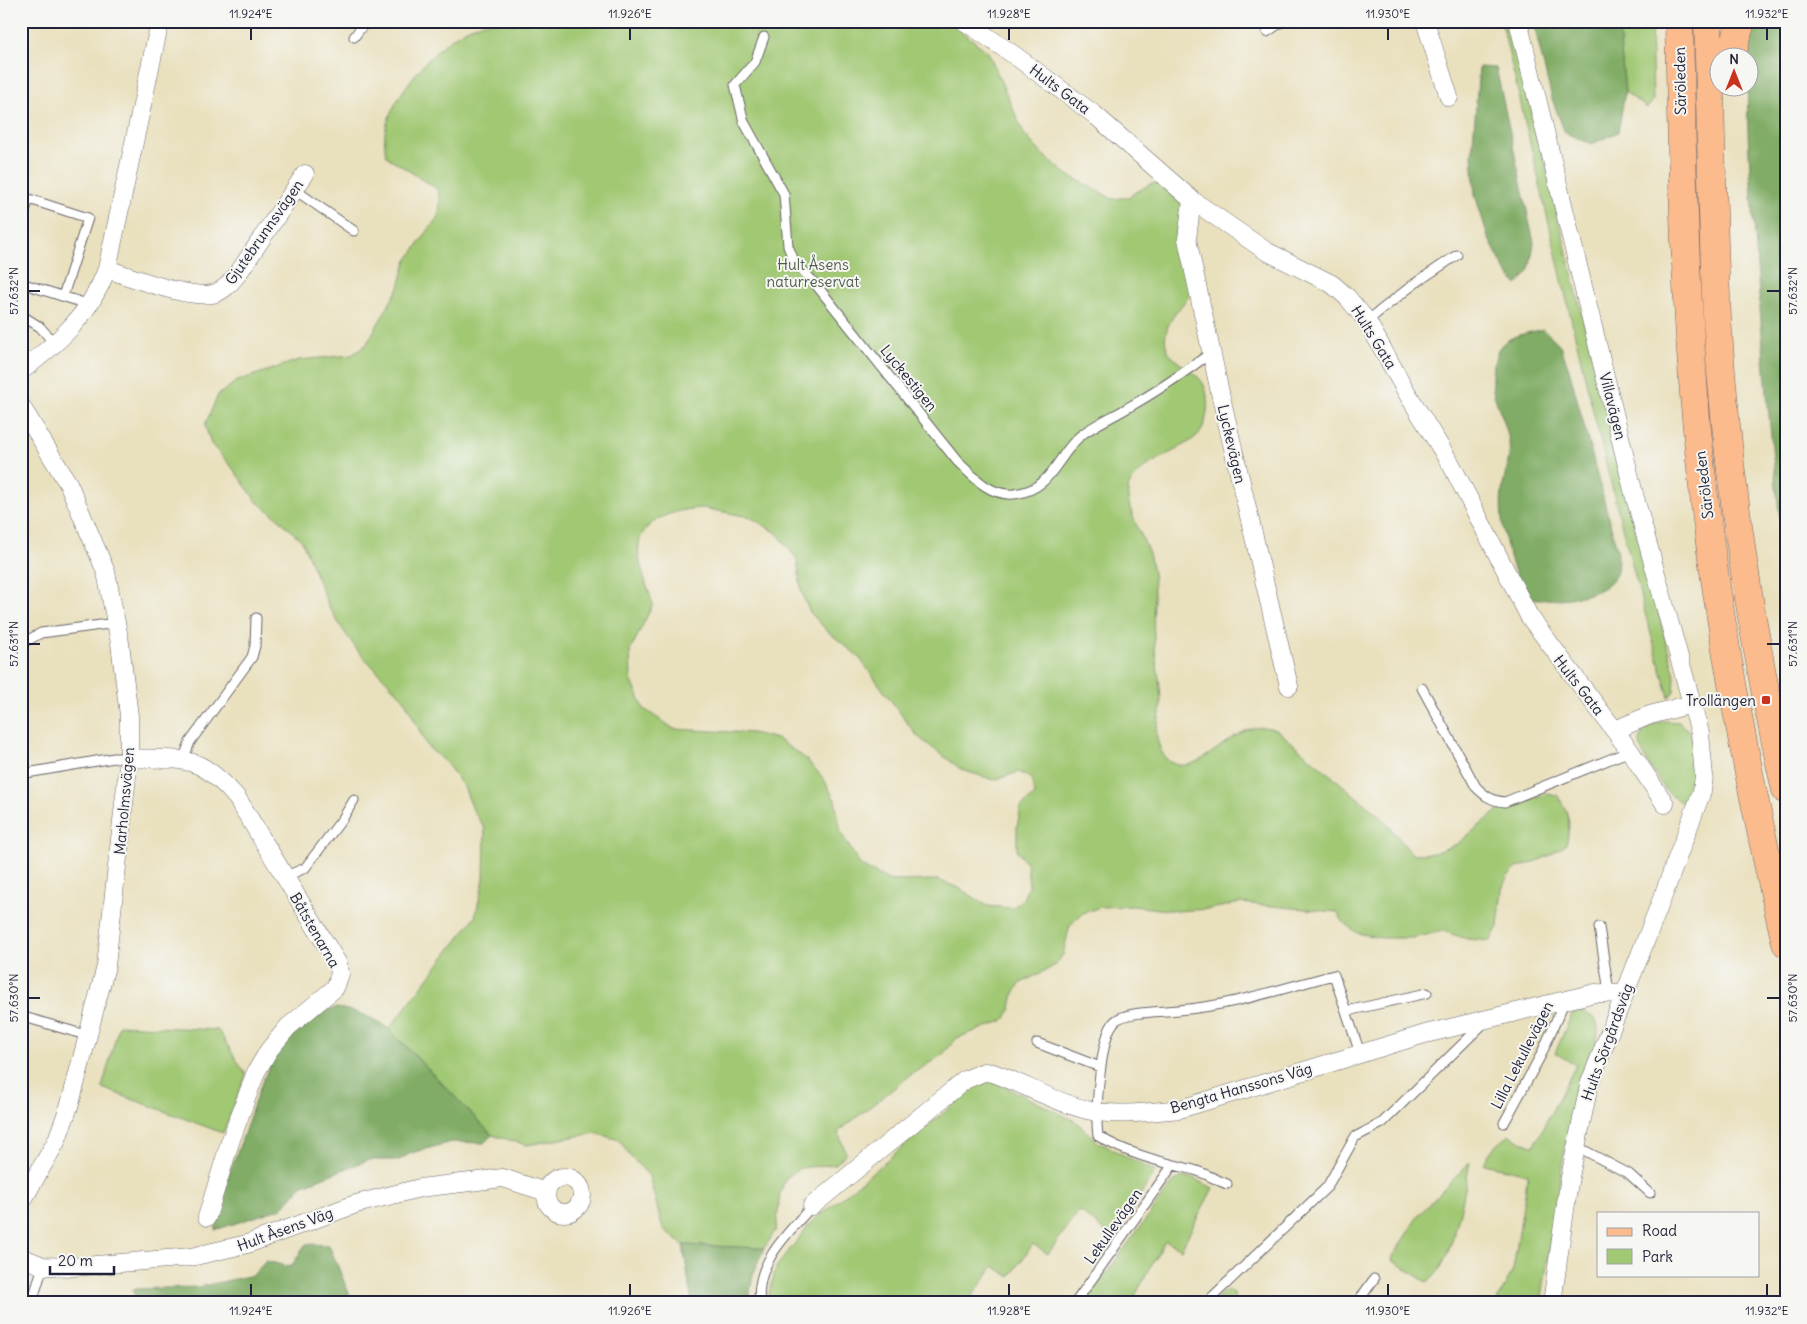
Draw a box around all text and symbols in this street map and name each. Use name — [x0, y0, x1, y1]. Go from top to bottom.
text: 11.924°E — [229, 6, 273, 21]
text: 11.926°E — [608, 6, 652, 21]
text: 11.928°E — [987, 6, 1031, 21]
text: 11.930°E — [1366, 6, 1410, 21]
text: 11.932°E — [1745, 6, 1789, 21]
street label: Säröleden — [1670, 46, 1690, 115]
north arrow — [1710, 48, 1760, 98]
text: N — [1729, 50, 1739, 68]
street label: Hults Gata — [1026, 60, 1095, 118]
street label: Gjutebrunnsvägen — [221, 175, 308, 288]
park label: Hult Åsens naturreservat — [767, 254, 859, 291]
text: 57.632°N — [6, 267, 21, 315]
text: 57.632°N — [1785, 267, 1800, 315]
street label: Hults Gata — [1347, 302, 1401, 373]
street label: Lyckestigen — [876, 341, 942, 415]
street label: Villavägen — [1595, 370, 1631, 442]
street label: Lyckevägen — [1214, 403, 1250, 486]
street label: Säröleden — [1690, 450, 1718, 520]
text: 57.631°N — [6, 621, 21, 667]
text: 57.631°N — [1785, 621, 1800, 667]
street label: Hults Gata — [1550, 651, 1609, 719]
place label: Trollängen — [1686, 691, 1756, 710]
marker: Trollängen — [1760, 694, 1772, 706]
street label: Marholmsvägen — [110, 746, 138, 856]
street label: Båtstenarna — [286, 889, 344, 971]
text: 57.630°N — [6, 973, 21, 1023]
text: 57.630°N — [1785, 973, 1800, 1023]
street label: Hults Sörgårdsväg — [1577, 981, 1637, 1103]
street label: Lilla Lekullevägen — [1487, 998, 1557, 1112]
street label: Bengta Hanssons Väg — [1168, 1059, 1314, 1117]
street label: Lekullevägen — [1080, 1184, 1146, 1267]
street label: Hult Åsens Väg — [234, 1202, 336, 1255]
legend — [1597, 1212, 1760, 1276]
text: Road — [1642, 1221, 1677, 1240]
scale bar — [50, 1244, 114, 1276]
text: Park — [1642, 1247, 1673, 1266]
text: 20 m — [58, 1251, 93, 1270]
text: 11.924°E — [229, 1303, 273, 1318]
text: 11.926°E — [608, 1303, 652, 1318]
text: 11.928°E — [987, 1303, 1031, 1318]
text: 11.930°E — [1366, 1303, 1410, 1318]
text: 11.932°E — [1745, 1303, 1789, 1318]

